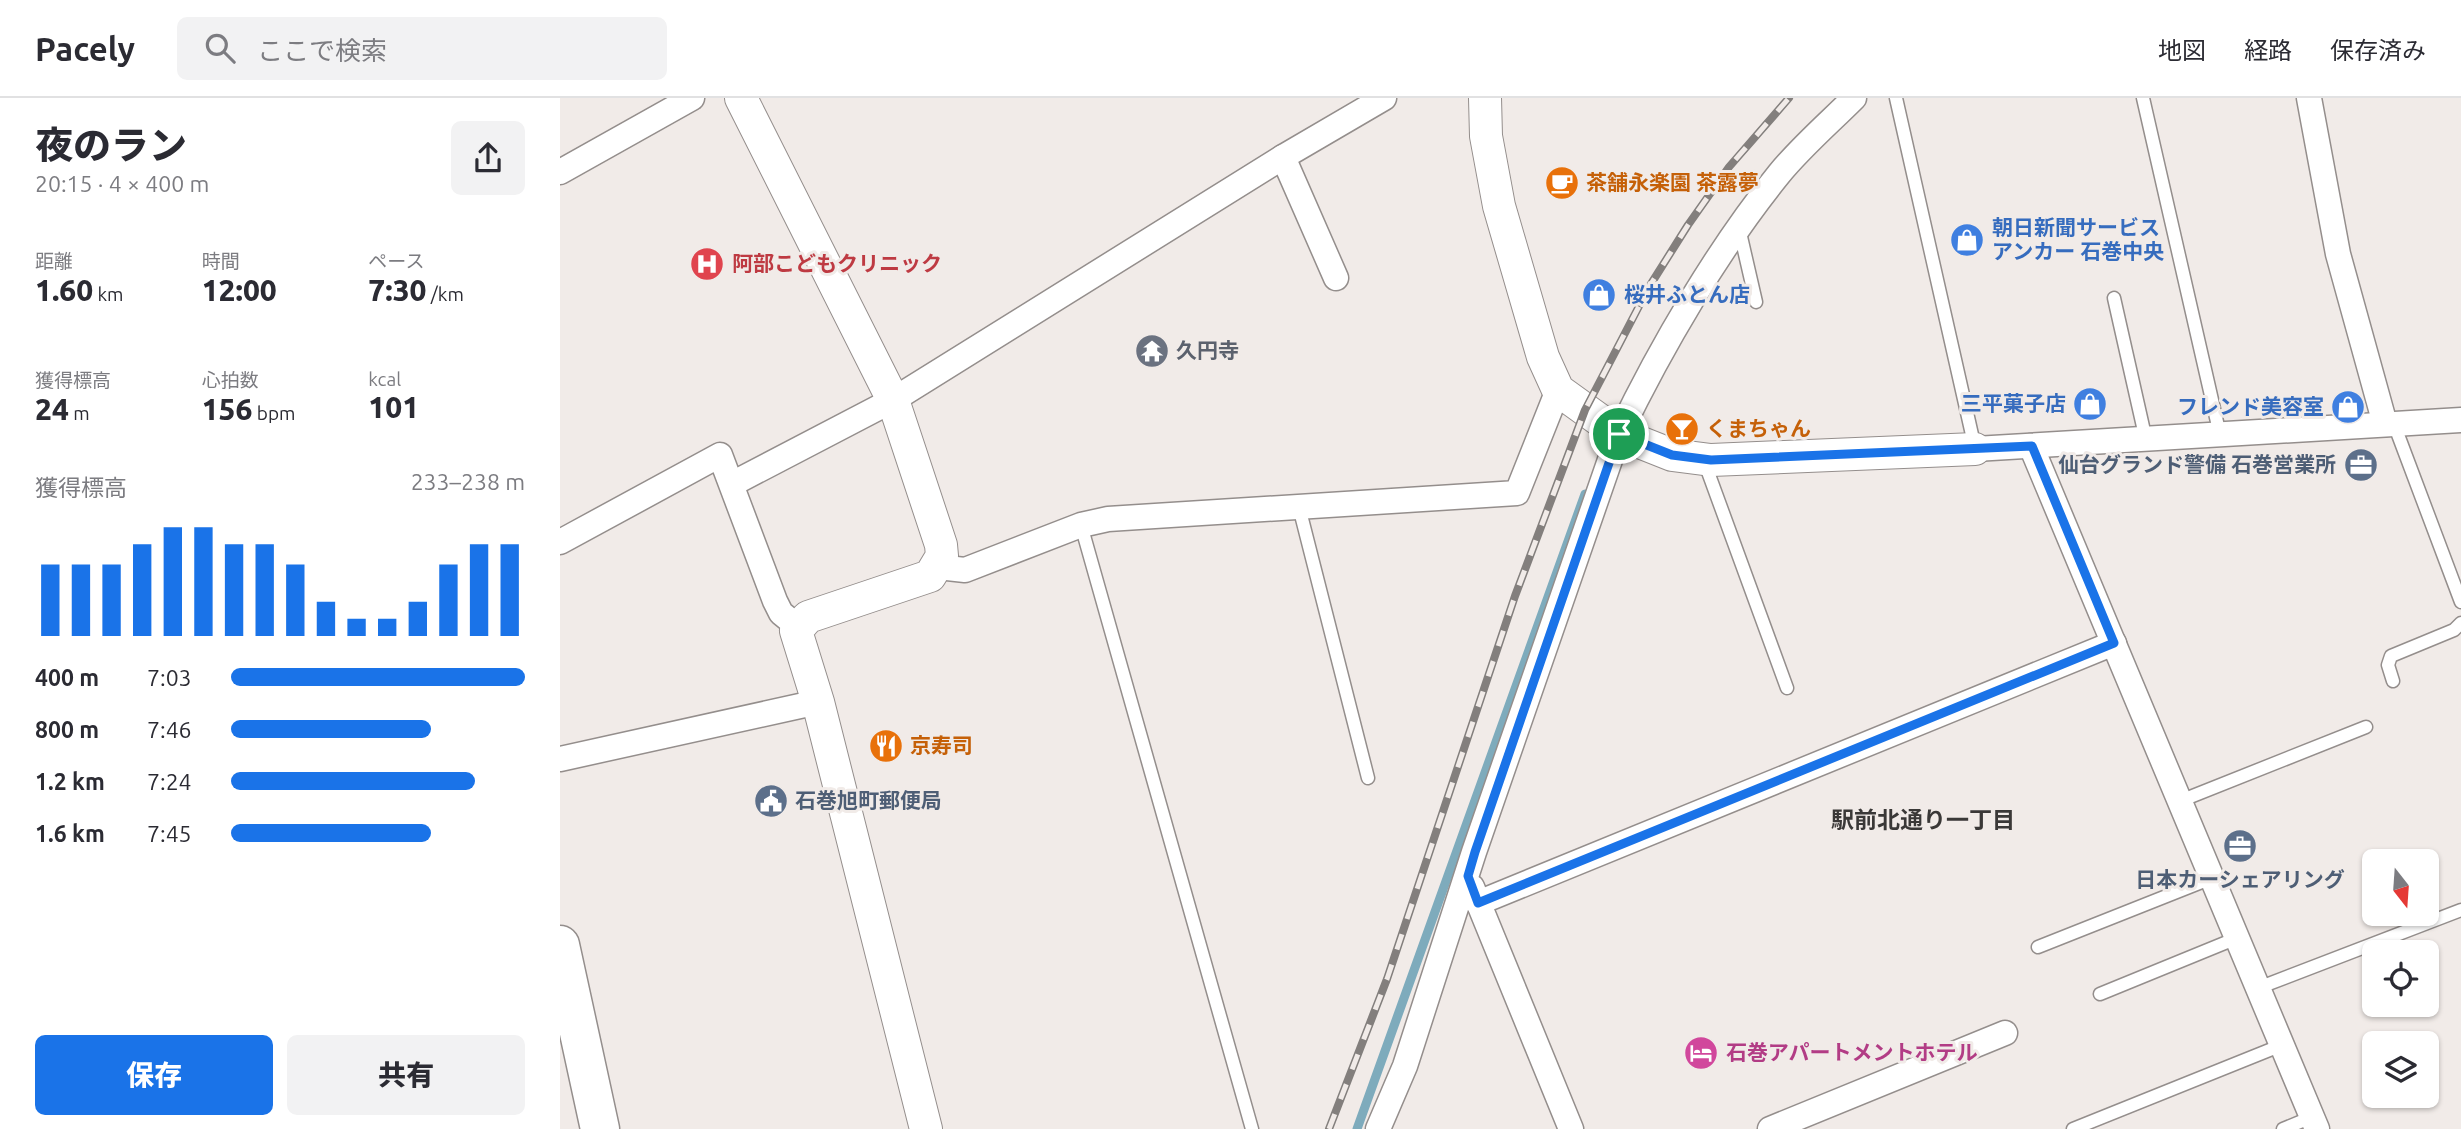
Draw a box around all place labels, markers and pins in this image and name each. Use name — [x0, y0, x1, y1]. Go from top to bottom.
cafe icon: 茶舗永楽園 茶露夢 — [1543, 164, 1581, 202]
place label: 茶舗永楽園 茶露夢 — [1586, 170, 1759, 194]
place label: 朝日新聞サービス アンカー 石巻中央 — [1992, 215, 2164, 263]
shop icon: 朝日新聞サービス アンカー 石巻中央 — [1948, 221, 1986, 259]
hospital icon: 阿部こどもクリニック — [688, 245, 726, 283]
place label: 阿部こどもクリニック — [732, 251, 942, 275]
shop icon: 桜井ふとん店 — [1580, 276, 1618, 314]
place label: 桜井ふとん店 — [1624, 282, 1750, 306]
temple icon: 久円寺 — [1133, 332, 1171, 370]
place label: 久円寺 — [1176, 338, 1239, 362]
shop icon: 三平菓子店 — [2071, 385, 2109, 423]
shop icon: フレンド美容室 — [2329, 388, 2367, 426]
place label: 三平菓子店 — [1961, 391, 2066, 415]
place label: フレンド美容室 — [2177, 394, 2324, 418]
pin — [1589, 404, 1649, 464]
bar icon: くまちゃん — [1663, 410, 1701, 448]
place label: くまちゃん — [1706, 416, 1811, 440]
office icon: 仙台グランド警備 石巻営業所 — [2342, 446, 2380, 484]
place label: 仙台グランド警備 石巻営業所 — [2058, 452, 2336, 476]
restaurant icon: 京寿司 — [867, 727, 905, 765]
place label: 京寿司 — [910, 733, 973, 757]
public building icon: 石巻旭町郵便局 — [752, 782, 790, 820]
place label: 石巻旭町郵便局 — [795, 788, 942, 812]
office icon: 日本カーシェアリング — [2221, 827, 2259, 865]
place label: 日本カーシェアリング — [2135, 867, 2345, 891]
hotel icon: 石巻アパートメントホテル — [1682, 1034, 1720, 1072]
place label: 石巻アパートメントホテル — [1726, 1040, 1978, 1064]

